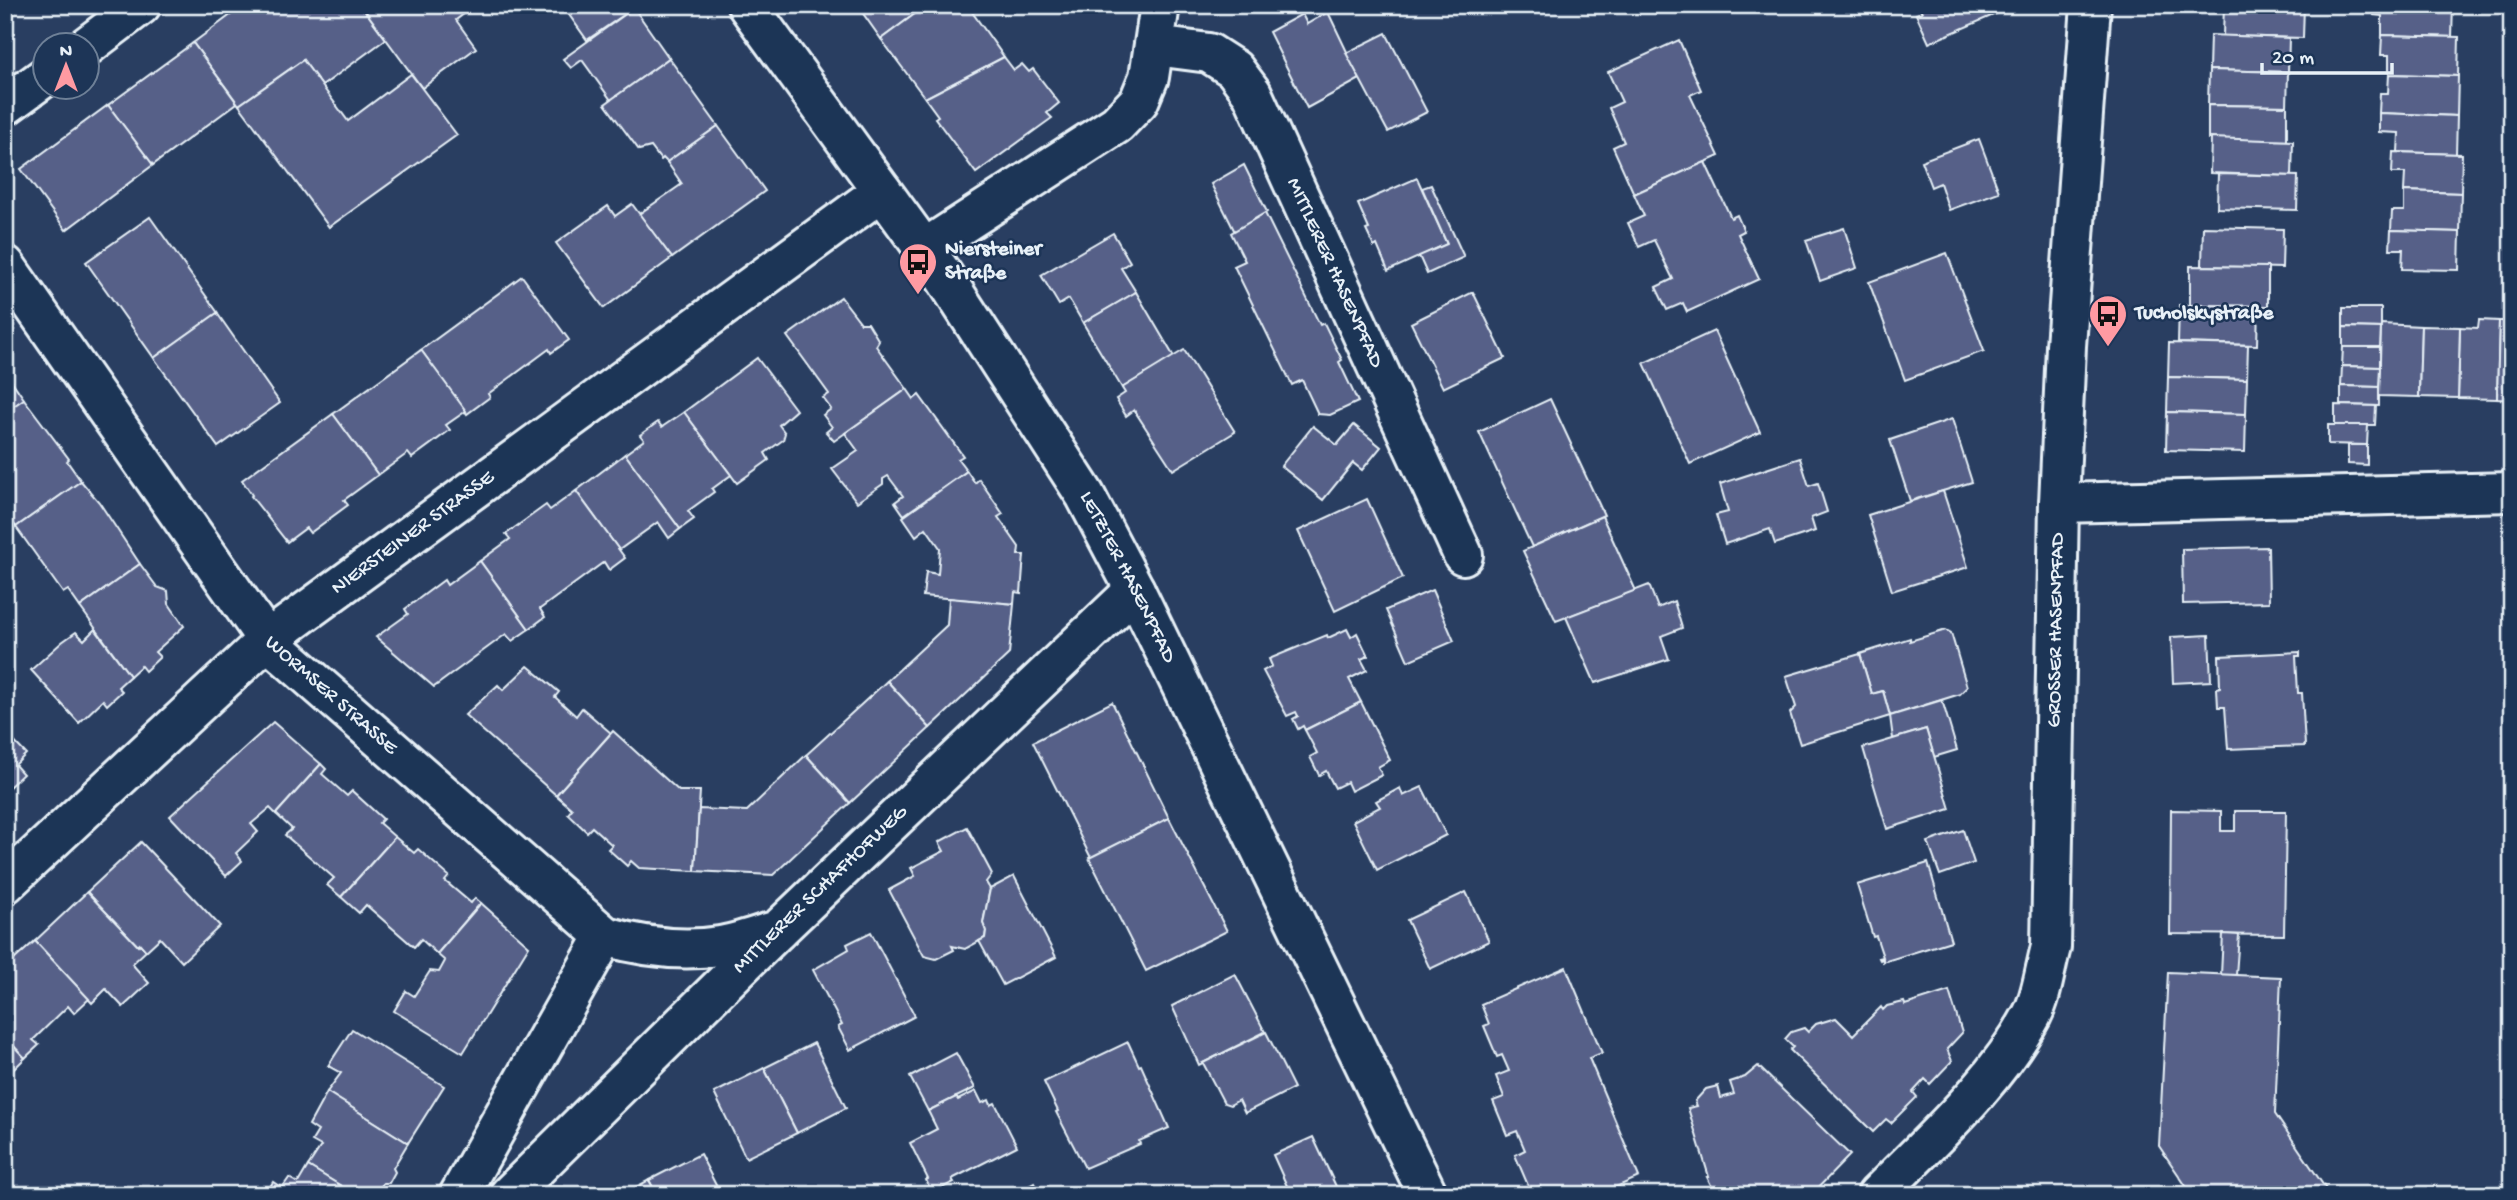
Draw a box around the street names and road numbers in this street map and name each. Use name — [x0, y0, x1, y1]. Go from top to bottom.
street label: MITTLERER HASENPFAD — [1280, 174, 1389, 372]
street label: NIERSTEINER STRASSE — [327, 465, 500, 601]
street label: LETZTER HASENPFAD — [1073, 487, 1181, 667]
street label: GROSSER HASENPFAD — [2042, 532, 2071, 728]
street label: WORMSER STRASSE — [259, 631, 403, 761]
street label: MITTLERER SCHAFHOFWEG — [728, 800, 914, 980]

